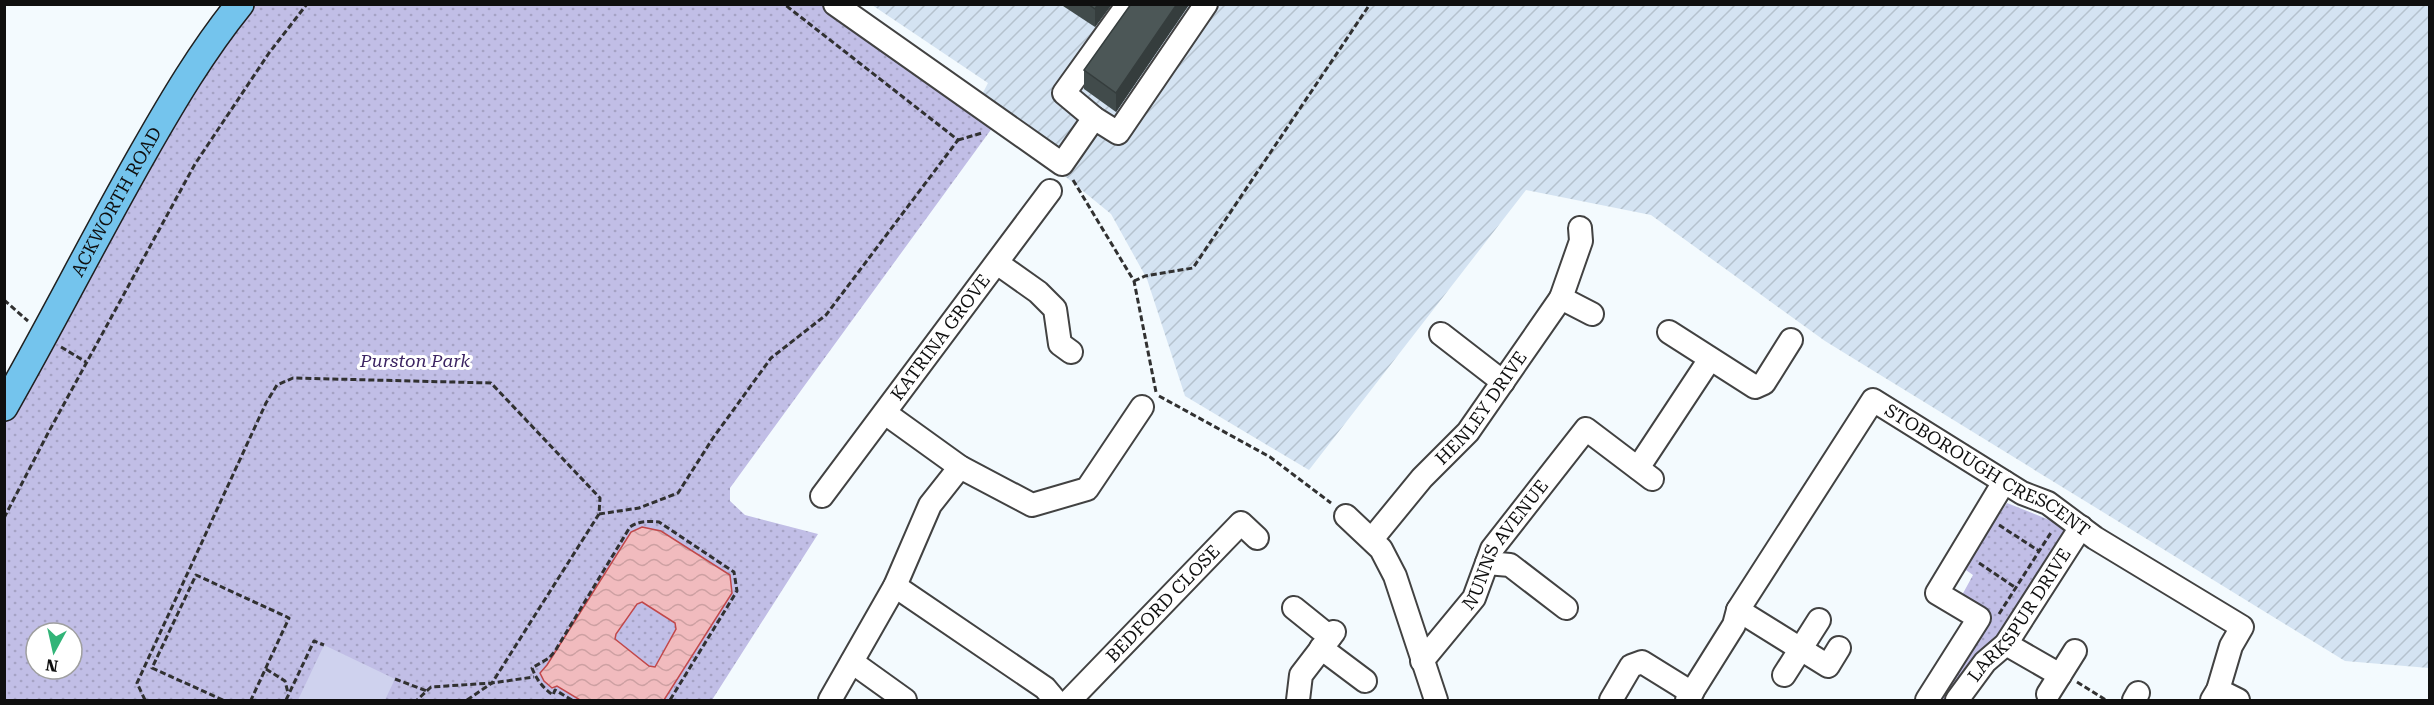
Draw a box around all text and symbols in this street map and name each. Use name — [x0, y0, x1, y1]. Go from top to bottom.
street label: ACKWORTH ROAD — [66, 123, 166, 280]
street label: KATRINA GROVE — [886, 270, 994, 404]
street label: HENLEY DRIVE — [1431, 347, 1531, 469]
park label: Purston Park — [359, 350, 470, 371]
street label: STOBOROUGH CRESCENT — [1881, 399, 2094, 540]
street label: NUNNS AVENUE — [1458, 475, 1552, 614]
street label: BEDFORD CLOSE — [1101, 540, 1224, 666]
street label: LARKSPUR DRIVE — [1963, 544, 2075, 686]
north arrow — [24, 621, 84, 681]
text: N — [45, 655, 59, 676]

